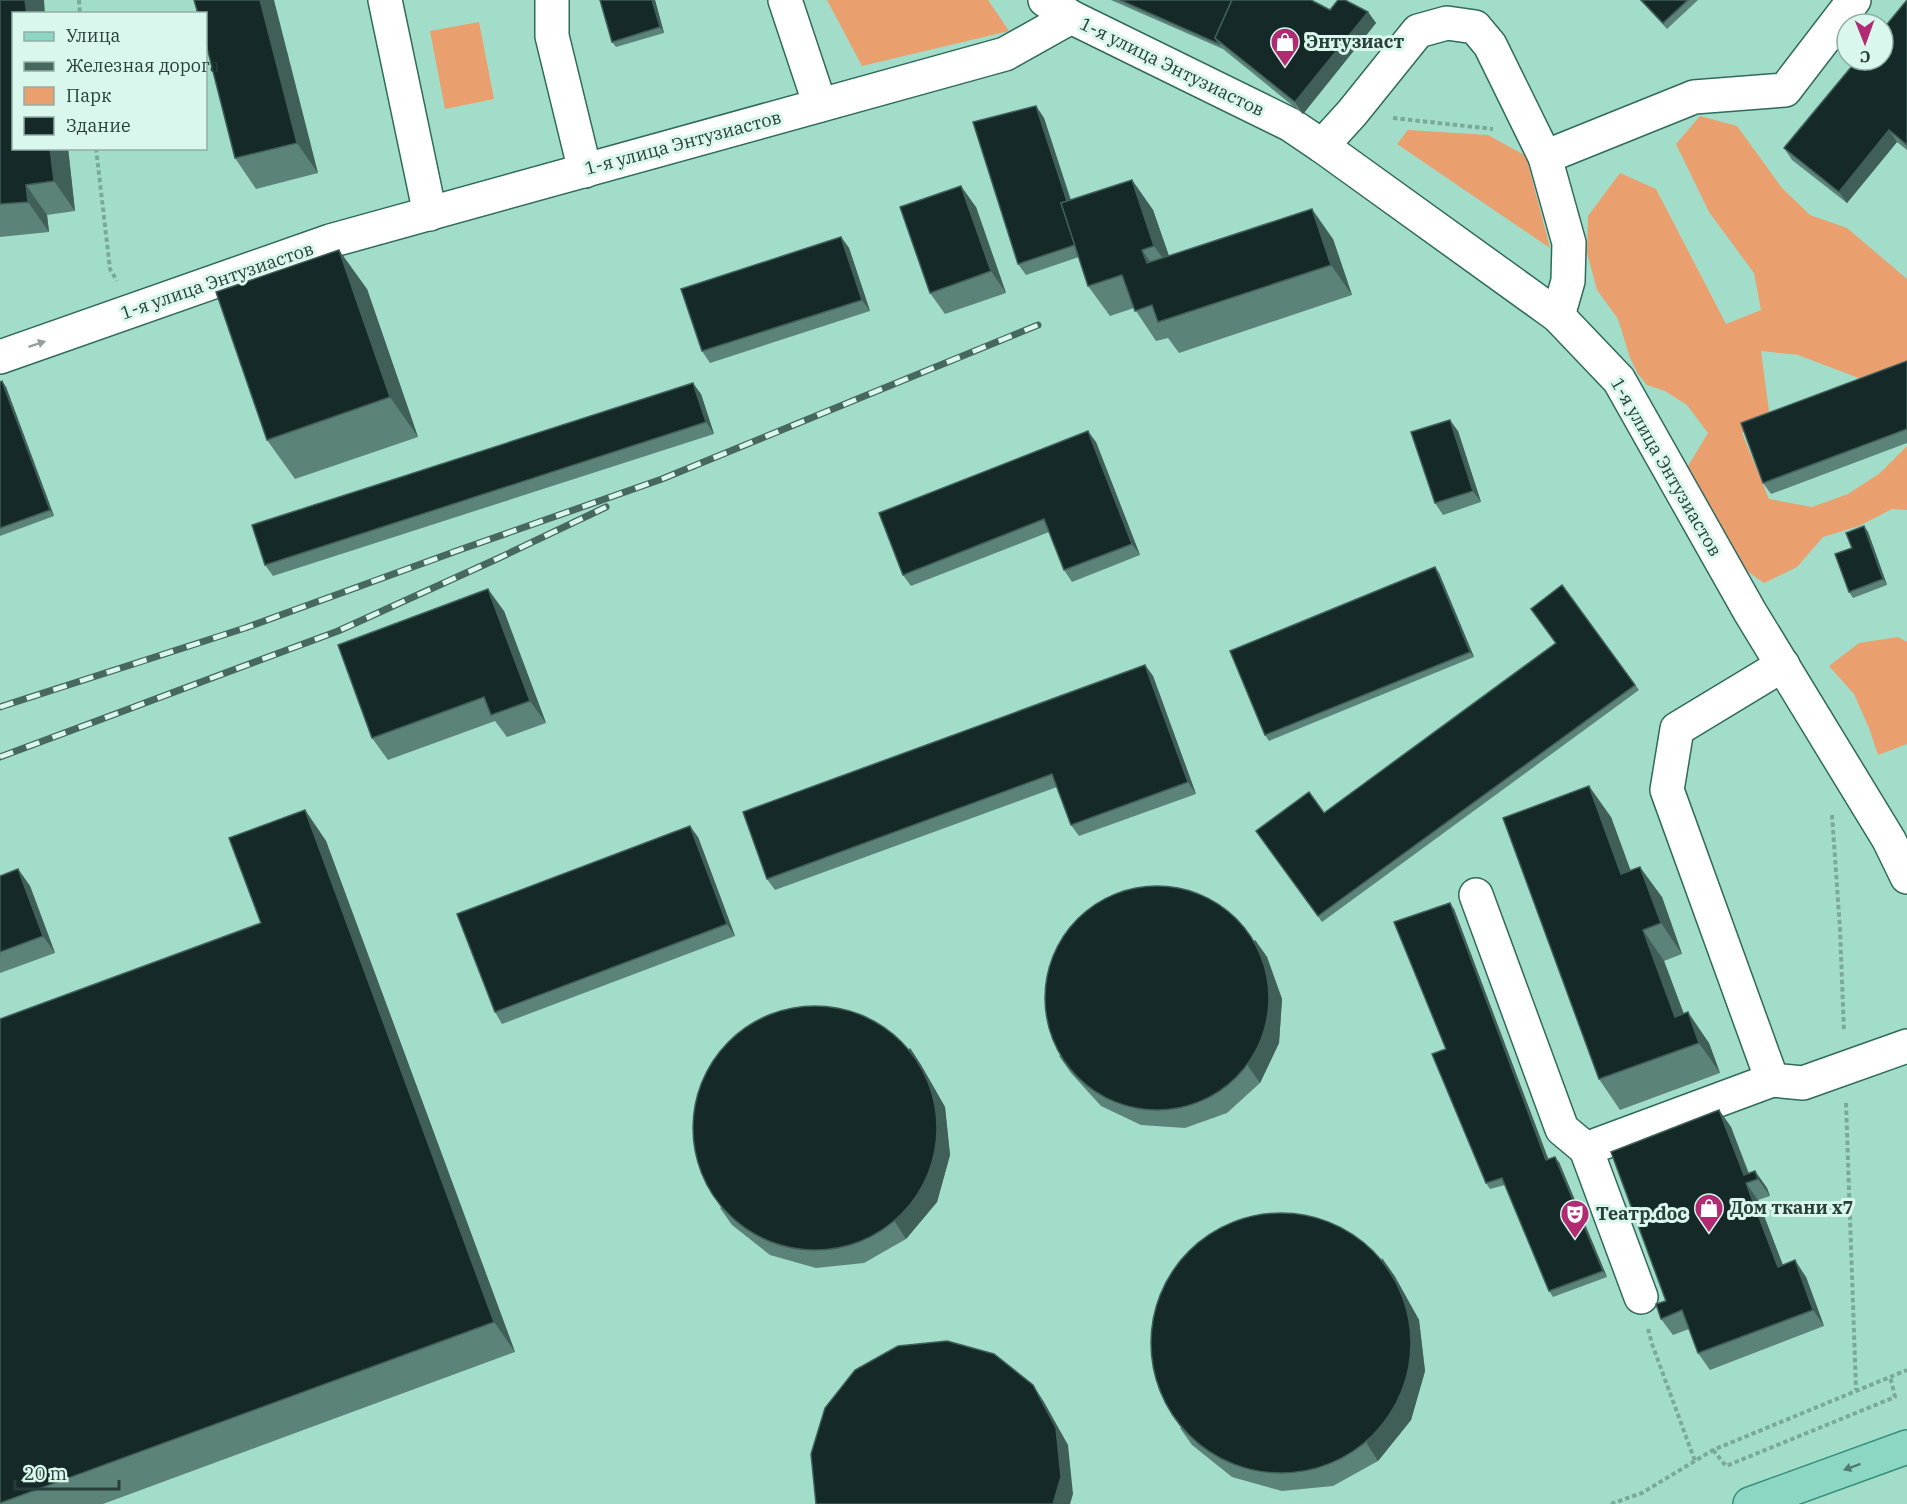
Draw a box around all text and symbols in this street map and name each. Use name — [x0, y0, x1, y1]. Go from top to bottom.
legend — [12, 12, 207, 150]
street label: 1-я улица Энтузиастов — [1076, 12, 1268, 121]
north arrow — [1835, 12, 1895, 72]
text: Улица — [66, 24, 121, 47]
shop icon: Энтузиаст — [1269, 26, 1301, 68]
place label: Энтузиаст — [1306, 30, 1404, 53]
text: С — [1860, 47, 1871, 67]
text: Железная дорога — [66, 54, 220, 77]
text: Парк — [66, 84, 112, 107]
street label: 1-я улица Энтузиастов — [582, 105, 784, 180]
text: Здание — [66, 114, 131, 137]
street label: 1-я улица Энтузиастов — [117, 237, 316, 324]
one-way arrow — [28, 339, 46, 349]
street label: 1-я улица Энтузиастов — [1606, 373, 1727, 560]
shop icon: Дом ткани x7 — [1693, 1192, 1725, 1234]
place label: Дом ткани x7 — [1730, 1196, 1853, 1219]
theatre icon: Театр.doc — [1559, 1198, 1591, 1240]
place label: Театр.doc — [1596, 1202, 1687, 1225]
scale bar — [15, 1453, 118, 1491]
text: 20 m — [24, 1462, 67, 1485]
one-way arrow — [1843, 1463, 1861, 1472]

